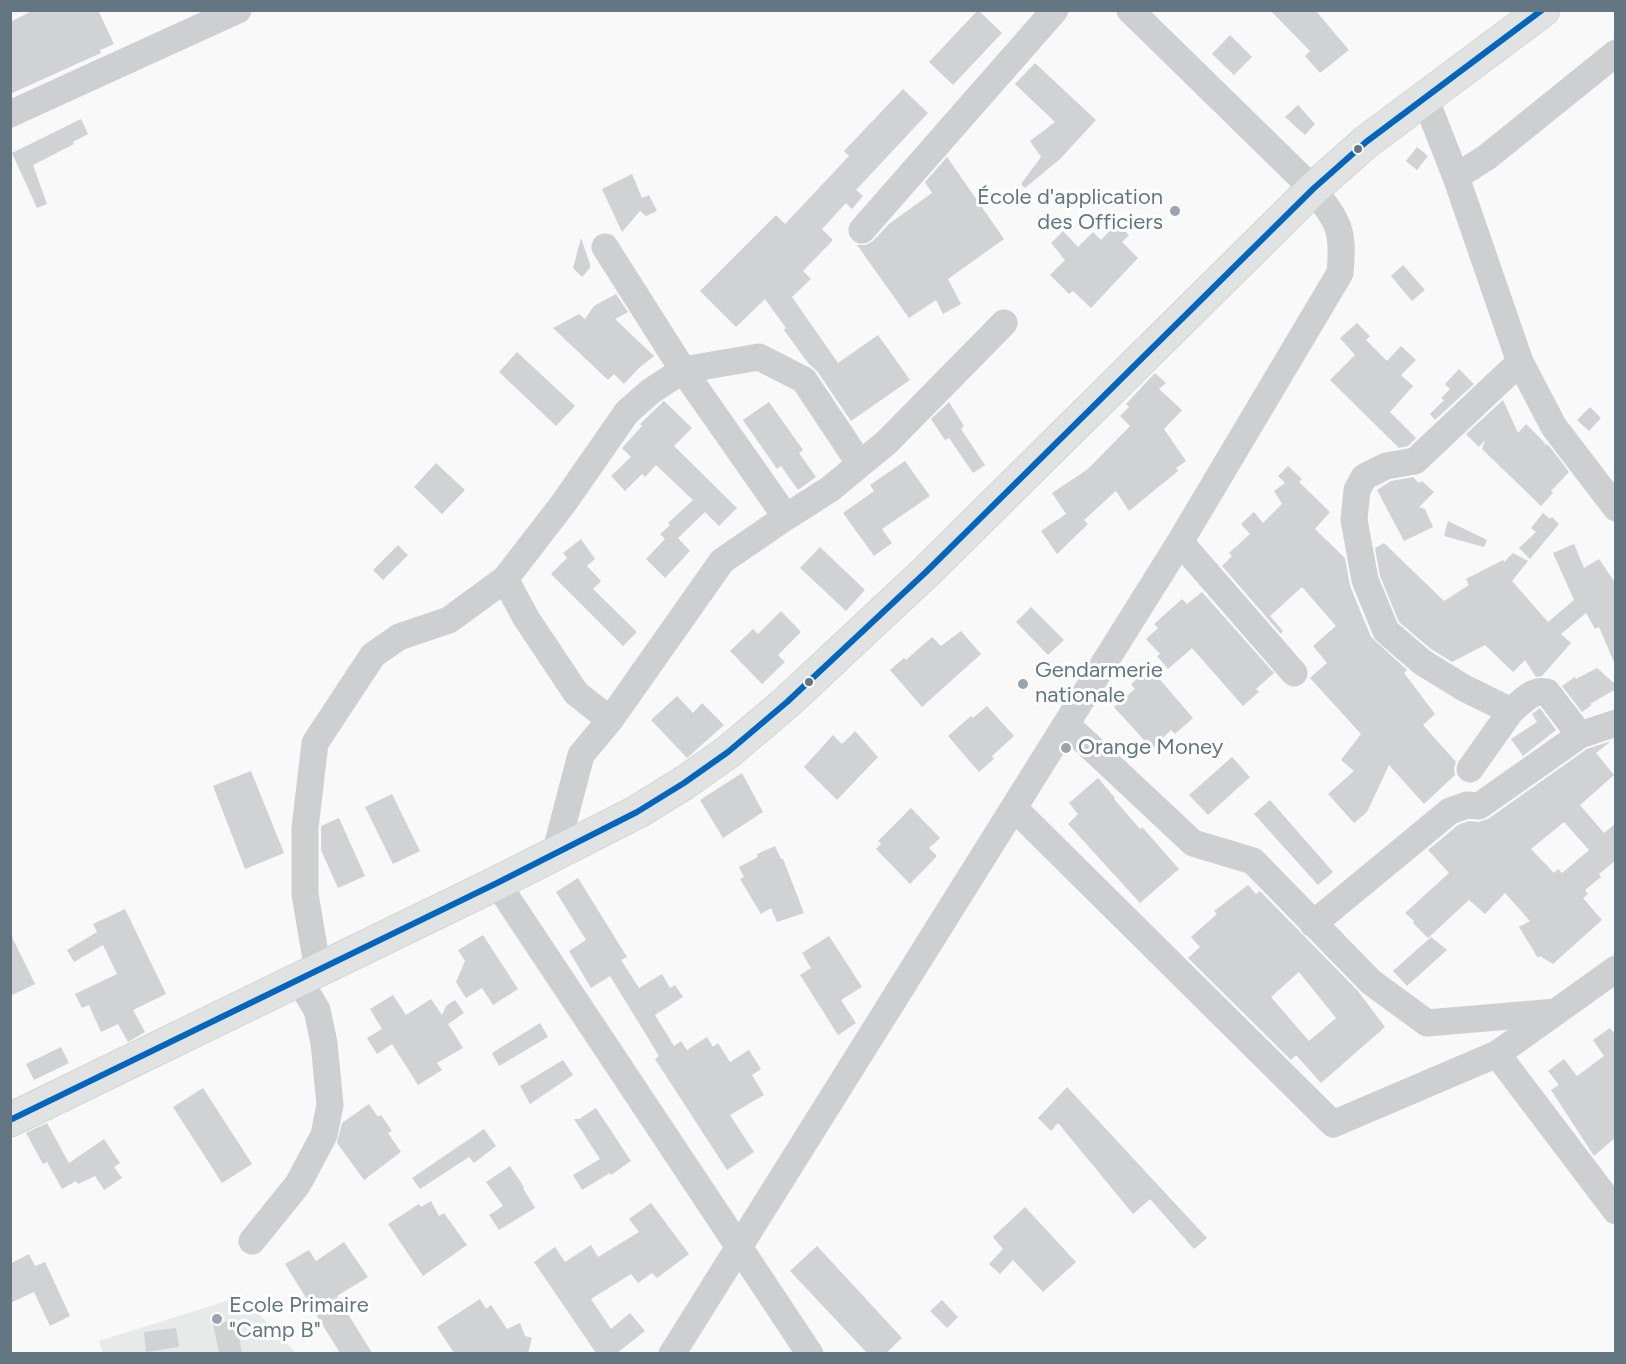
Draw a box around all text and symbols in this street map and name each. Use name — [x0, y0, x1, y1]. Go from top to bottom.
unlabelled marker — [1352, 143, 1364, 155]
place label: École d'application des Officiers — [977, 185, 1163, 236]
marker: École d'application des Officiers — [1168, 204, 1182, 218]
place label: Gendarmerie nationale — [1035, 658, 1163, 710]
unlabelled marker — [803, 676, 815, 688]
marker: Gendarmerie nationale — [1016, 677, 1030, 691]
place label: Orange Money — [1078, 735, 1223, 761]
marker: Orange Money — [1059, 741, 1073, 755]
place label: Ecole Primaire "Camp B" — [229, 1293, 369, 1344]
marker: Ecole Primaire "Camp B" — [210, 1312, 224, 1326]

